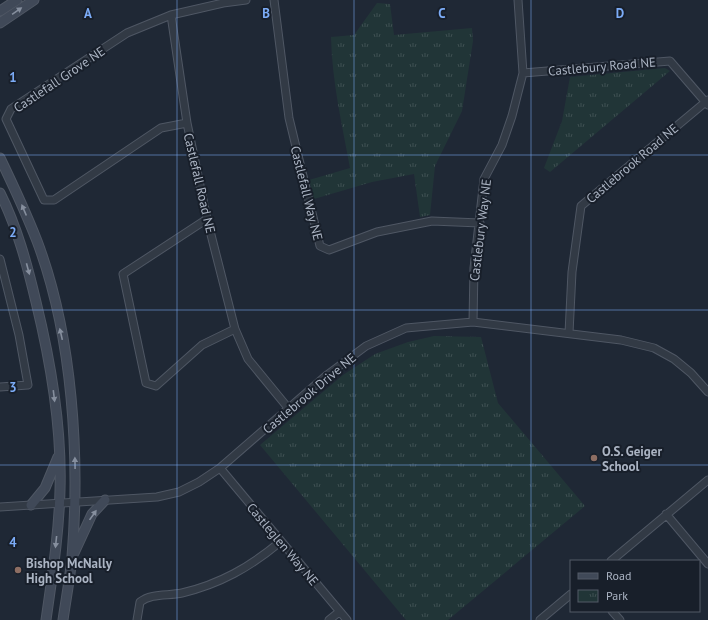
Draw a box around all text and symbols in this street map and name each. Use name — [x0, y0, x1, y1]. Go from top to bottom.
text: A — [84, 5, 92, 22]
text: B — [262, 5, 270, 22]
text: C — [438, 5, 446, 22]
text: D — [616, 5, 624, 22]
one-way arrow — [11, 7, 22, 15]
street label: Castlefall Grove NE — [10, 43, 108, 116]
street label: Castlebury Road NE — [547, 53, 657, 80]
text: 1 — [9, 69, 17, 86]
street label: Castlebrook Road NE — [583, 120, 682, 207]
street label: Castlefall Road NE — [180, 131, 219, 235]
street label: Castlefall Way NE — [287, 144, 326, 242]
street label: Castlebury Way NE — [466, 178, 495, 282]
one-way arrow — [21, 204, 27, 216]
text: 2 — [9, 224, 17, 241]
one-way arrow — [25, 262, 31, 275]
one-way arrow — [58, 328, 64, 340]
street label: Castlebrook Drive NE — [259, 349, 360, 437]
text: 3 — [9, 379, 17, 396]
one-way arrow — [51, 389, 58, 402]
place label: O.S. Geiger School — [602, 443, 662, 475]
marker: O.S. Geiger School — [589, 453, 599, 463]
one-way arrow — [72, 456, 78, 469]
street label: Castleglen Way NE — [243, 499, 322, 589]
one-way arrow — [89, 510, 97, 520]
text: 4 — [9, 534, 17, 551]
one-way arrow — [53, 536, 59, 548]
place label: Bishop McNally High School — [26, 555, 113, 587]
legend — [570, 560, 700, 612]
marker: Bishop McNally High School — [13, 565, 23, 575]
text: Road — [606, 568, 631, 583]
text: Park — [606, 588, 628, 603]

